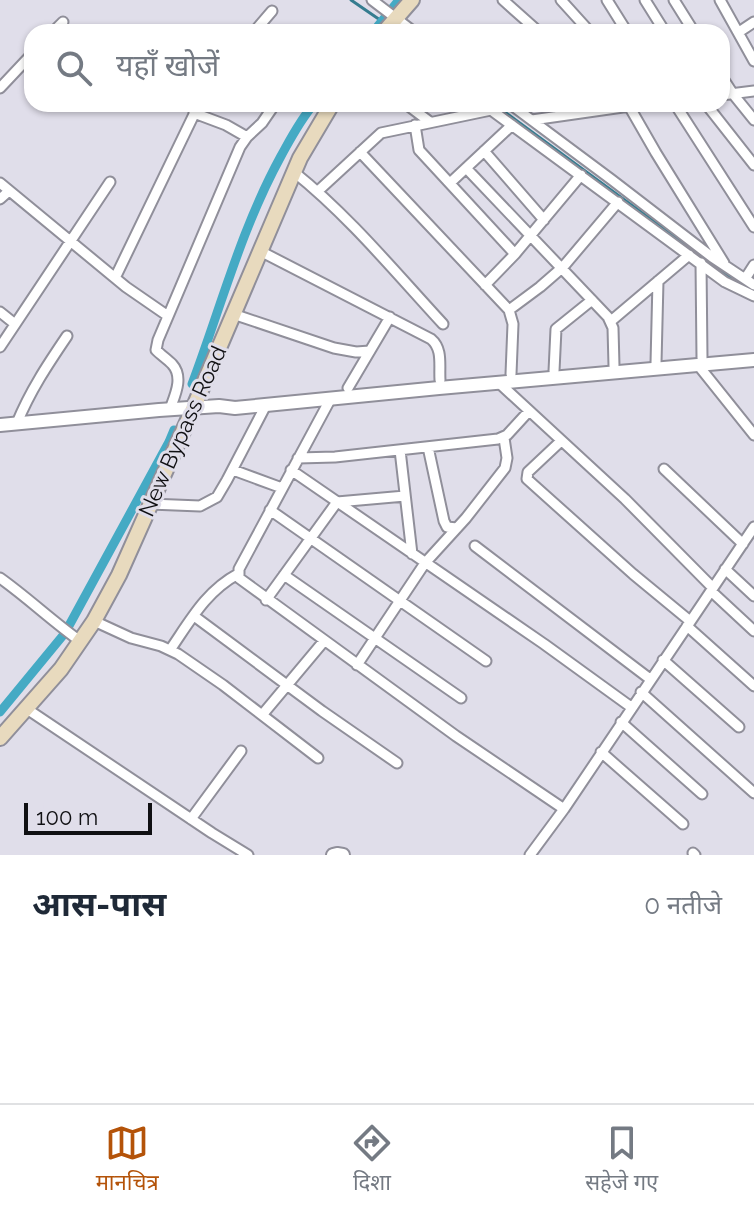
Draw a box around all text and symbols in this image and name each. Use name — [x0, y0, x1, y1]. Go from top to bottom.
search box — [24, 24, 730, 112]
icon: search — [52, 46, 96, 90]
text: यहाँ खोजें — [116, 48, 219, 83]
street label: New Bypass Road — [133, 342, 231, 520]
scale bar — [24, 799, 152, 835]
text: 100 m — [36, 804, 98, 830]
text: आस-पास — [32, 884, 166, 924]
text: 0 नतीजे — [644, 890, 722, 920]
tab: मानचित्र — [96, 1121, 159, 1199]
tab: दिशा — [350, 1121, 394, 1199]
tab: सहेजे गए — [585, 1121, 658, 1199]

